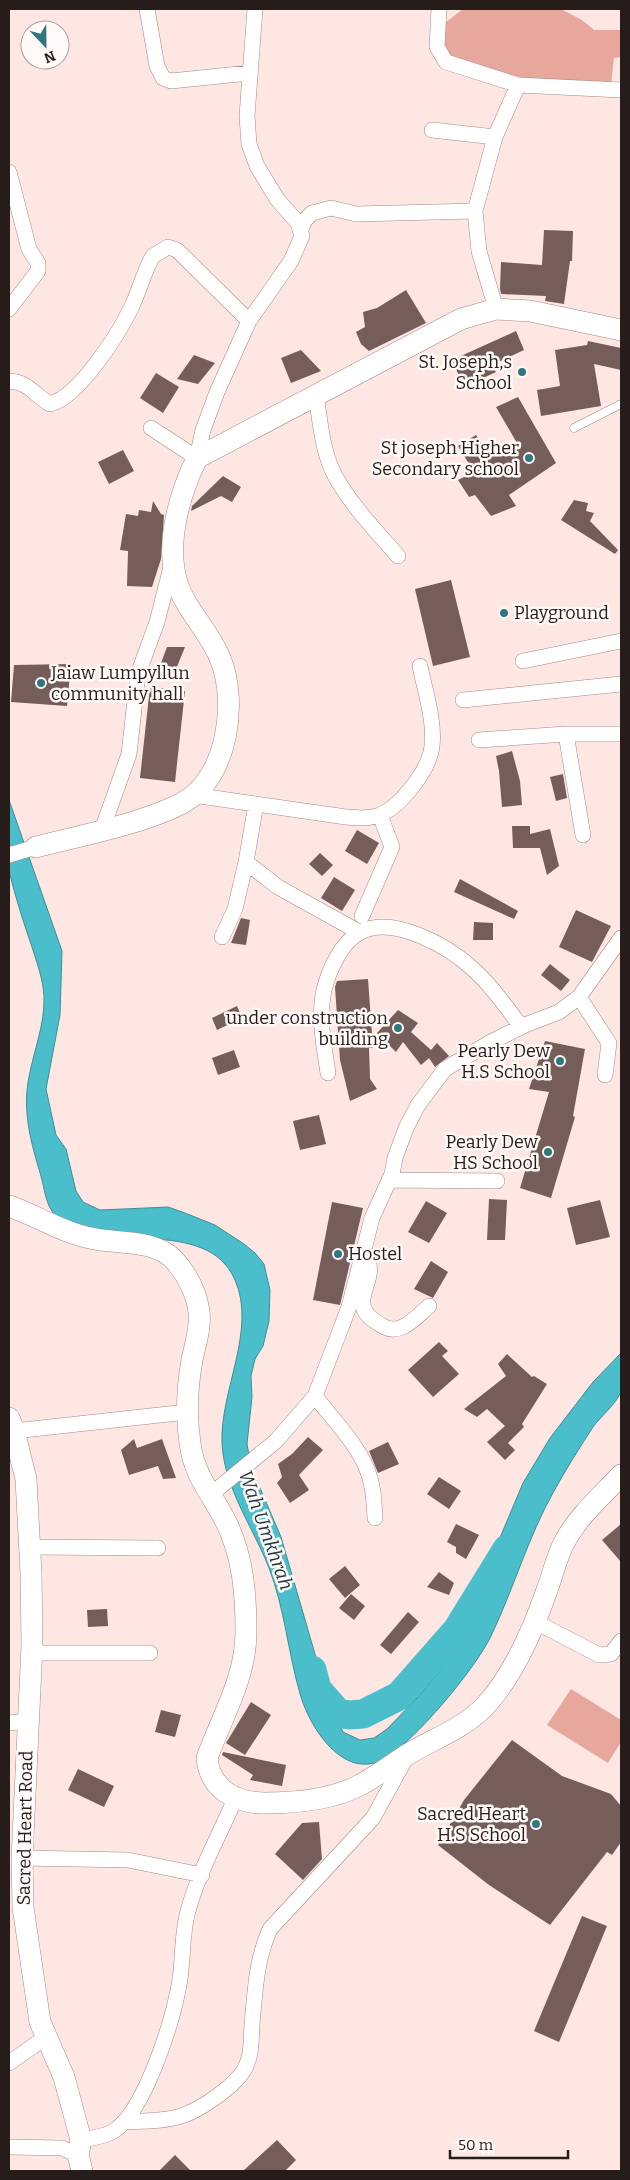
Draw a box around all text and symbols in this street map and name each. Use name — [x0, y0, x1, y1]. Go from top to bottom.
north arrow — [20, 20, 70, 70]
text: N — [41, 47, 58, 67]
place label: St. Joseph,s School — [418, 351, 512, 394]
marker: St. Joseph,s School — [516, 366, 528, 378]
place label: St joseph Higher Secondary school — [372, 437, 519, 480]
marker: St joseph Higher Secondary school — [523, 452, 535, 464]
place label: Playground — [514, 602, 609, 624]
marker: Playground — [498, 607, 510, 619]
place label: Jaiaw Lumpyllun community hall — [50, 662, 190, 705]
marker: Jaiaw Lumpyllun community hall — [35, 677, 47, 689]
place label: under construction building — [226, 1007, 389, 1050]
marker: under construction building — [392, 1022, 404, 1034]
place label: Pearly Dew H.S School — [458, 1040, 551, 1083]
marker: Pearly Dew H.S School — [554, 1055, 566, 1067]
place label: Pearly Dew HS School — [446, 1131, 539, 1174]
marker: Pearly Dew HS School — [542, 1146, 554, 1158]
place label: Hostel — [348, 1243, 402, 1265]
marker: Hostel — [332, 1248, 344, 1260]
water label: Wah Umkhrah — [234, 1467, 298, 1593]
street label: Sacred Heart Road — [13, 1750, 37, 1906]
place label: Sacred Heart H.S School — [417, 1803, 526, 1846]
marker: Sacred Heart H.S School — [530, 1818, 542, 1830]
scale bar — [450, 2128, 568, 2160]
text: 50 m — [458, 2136, 494, 2154]

